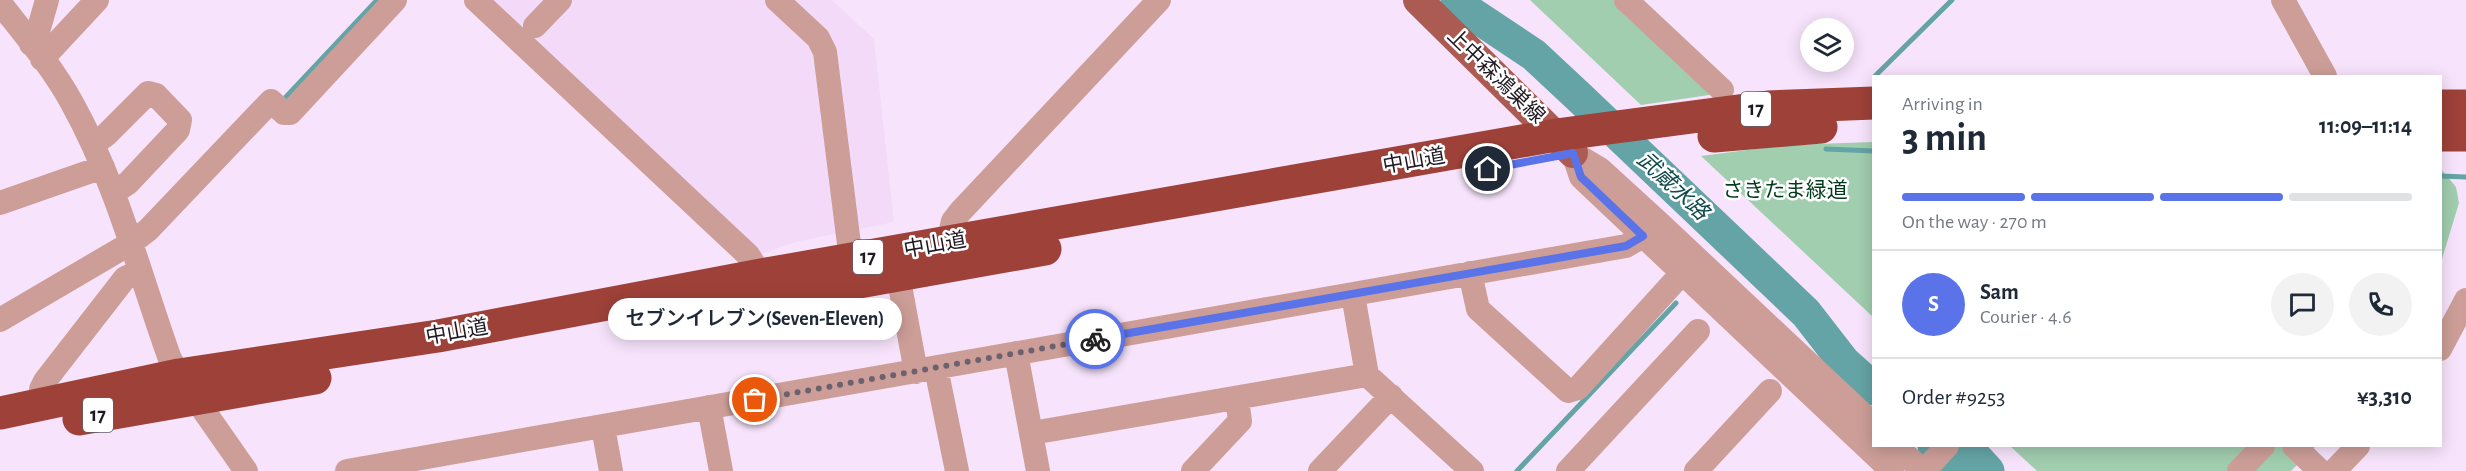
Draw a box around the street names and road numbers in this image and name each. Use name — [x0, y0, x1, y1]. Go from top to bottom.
street label: 上中森鴻巣線 — [1443, 24, 1549, 127]
road number: 17 — [1741, 92, 1771, 126]
street label: 中山道 — [1381, 144, 1447, 177]
street label: 中山道 — [902, 228, 968, 261]
road number: 17 — [853, 240, 883, 274]
street label: 中山道 — [424, 315, 490, 348]
road number: 17 — [83, 398, 113, 432]

